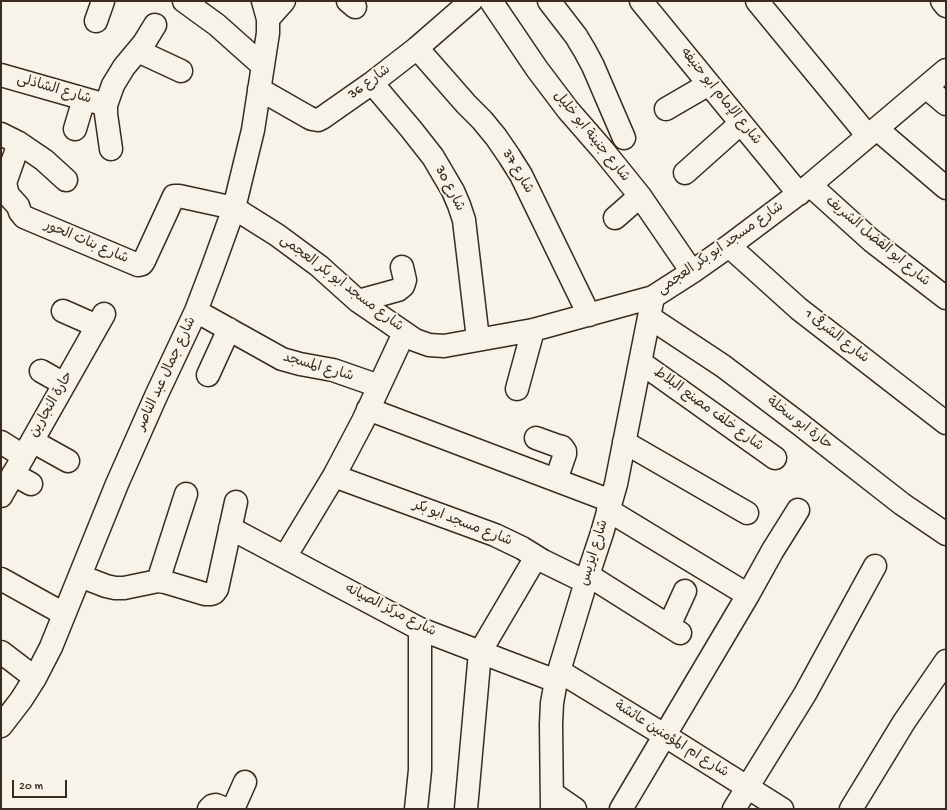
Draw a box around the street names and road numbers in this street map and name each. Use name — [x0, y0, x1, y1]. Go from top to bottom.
street label: شارع الإمام ابو حنيفه — [676, 45, 764, 149]
street label: شارع 36 — [346, 62, 394, 104]
street label: شارع الشاذلى — [15, 71, 93, 109]
street label: شارع جنينة ابو خليل — [549, 88, 633, 186]
street label: شارع 37 — [498, 147, 536, 197]
street label: شارع 30 — [430, 163, 468, 215]
street label: شارع ابو الفضل الشريف — [821, 193, 933, 291]
street label: شارع مسجد ابو بكر العجمى — [655, 199, 787, 299]
street label: شارع بنات الحور — [42, 218, 130, 268]
street label: شارع مسجد ابو بكر العجمى — [276, 232, 406, 336]
street label: شارع الشرقى 1 — [800, 307, 872, 367]
street label: شارع جمال عبد الناصر — [133, 315, 201, 433]
street label: شارع المسجد — [281, 350, 355, 386]
street label: شارع خلف مصنع البلاط — [650, 364, 766, 456]
street label: حارة النجارين — [26, 369, 78, 441]
street label: حارة ابو سخلة — [763, 394, 835, 454]
street label: شارع مسجد ابو بكر — [410, 497, 514, 551]
street label: شارع ايزيس — [577, 518, 613, 588]
street label: شارع مركز الصيانه — [341, 581, 439, 641]
street label: شارع ام المؤمنين عائشة — [611, 698, 731, 782]

